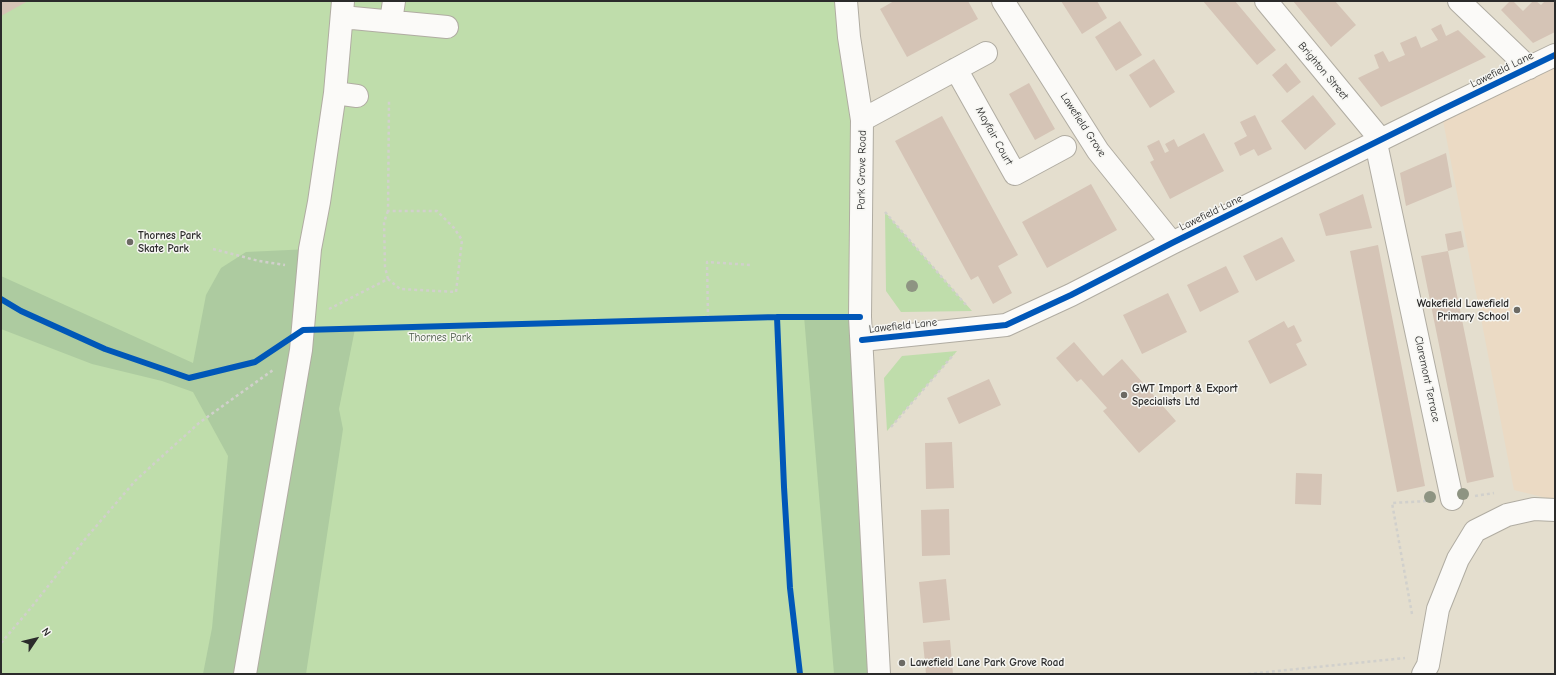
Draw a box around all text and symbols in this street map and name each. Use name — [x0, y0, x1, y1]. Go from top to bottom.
street label: Brighton Street — [1295, 39, 1351, 103]
street label: Lawefield Lane — [1468, 49, 1536, 91]
street label: Lawefield Grove — [1057, 91, 1109, 159]
street label: Mayfair Court — [973, 105, 1015, 167]
street label: Park Grove Road — [855, 130, 869, 210]
street label: Lawefield Lane — [1177, 192, 1245, 234]
place label: Thornes Park Skate Park — [138, 229, 201, 255]
marker: Thornes Park Skate Park — [125, 237, 135, 247]
place label: Wakefield Lawefield Primary School — [1417, 297, 1509, 323]
marker: Wakefield Lawefield Primary School — [1512, 305, 1522, 315]
street label: Lawefield Lane — [868, 316, 938, 336]
park label: Thornes Park — [409, 331, 471, 345]
street label: Claremont Terrace — [1411, 335, 1443, 423]
place label: GWT Import & Export Specialists Ltd — [1132, 382, 1238, 408]
marker: GWT Import & Export Specialists Ltd — [1119, 390, 1129, 400]
north arrow — [16, 619, 56, 659]
text: N — [39, 625, 54, 639]
place label: Lawefield Lane Park Grove Road — [910, 656, 1064, 670]
marker: Lawefield Lane Park Grove Road — [897, 658, 907, 668]

